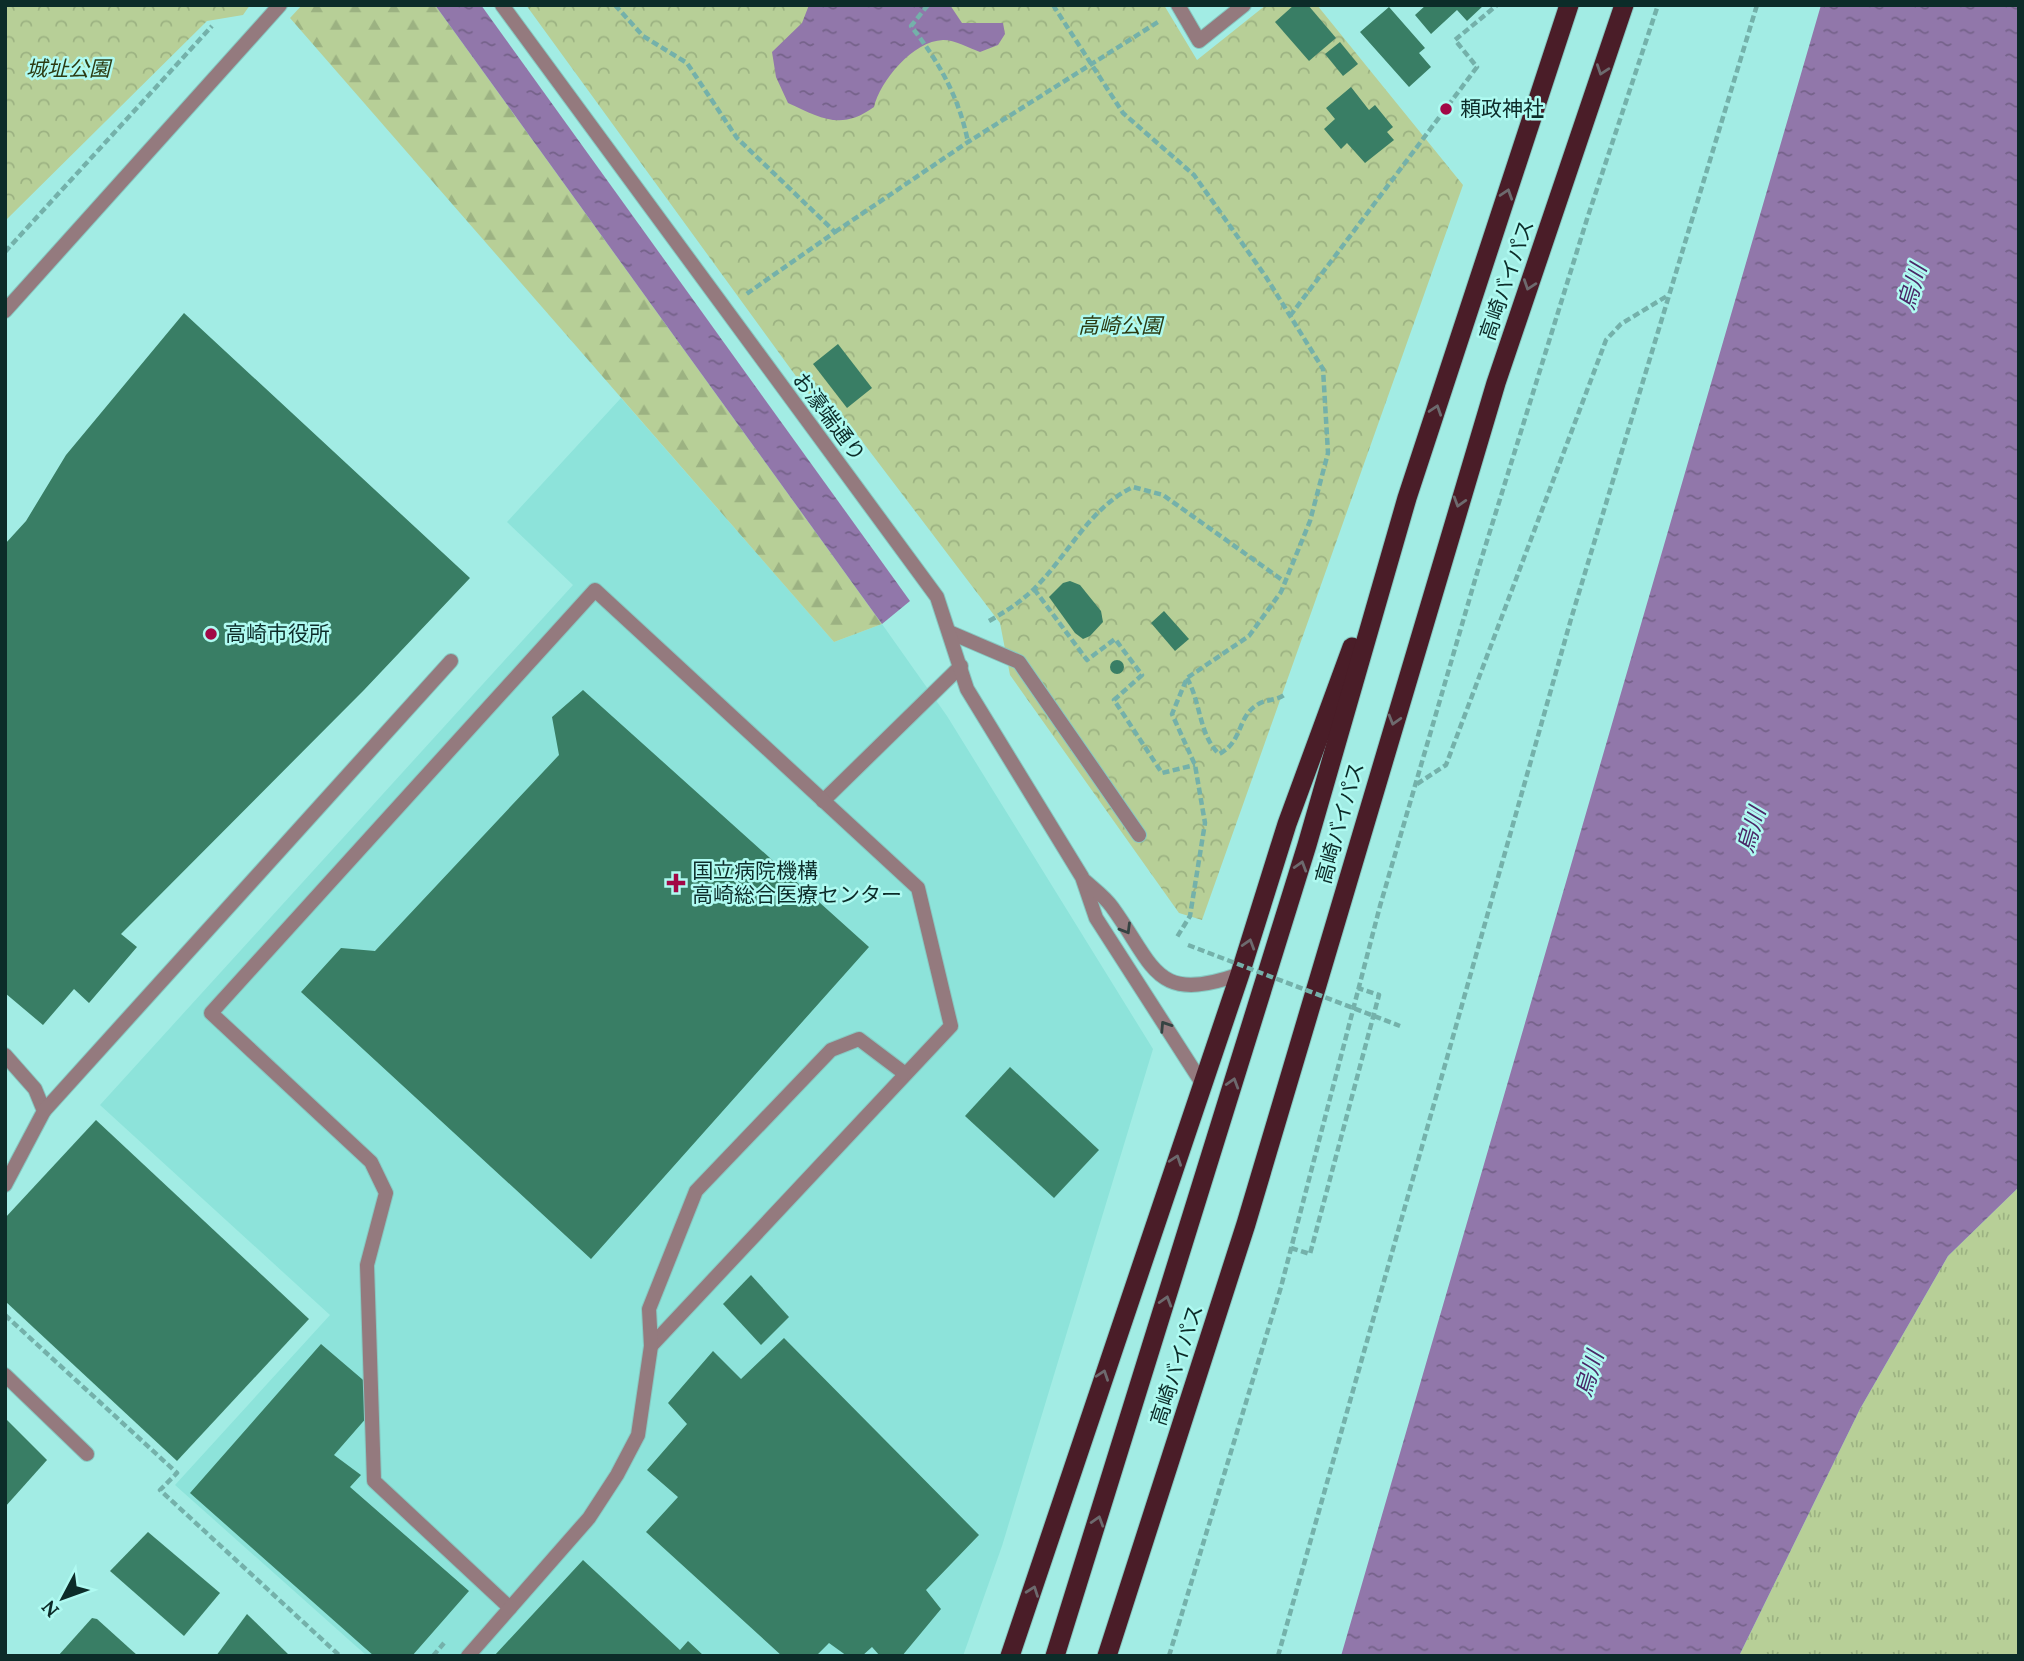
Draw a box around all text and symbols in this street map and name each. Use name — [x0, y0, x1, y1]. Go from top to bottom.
park label: 城址公園 — [26, 55, 113, 82]
one-way arrow — [1596, 63, 1610, 75]
place label: 頼政神社 — [1460, 95, 1544, 122]
marker: 頼政神社 — [1438, 101, 1454, 117]
one-way arrow — [1499, 188, 1513, 200]
street label: 高崎バイパス — [1473, 216, 1540, 344]
water label: 烏川 — [1891, 258, 1933, 313]
one-way arrow — [1523, 279, 1537, 291]
park label: 高崎公園 — [1078, 312, 1165, 339]
street label: お濠端通り — [787, 367, 872, 467]
one-way arrow — [1428, 404, 1442, 417]
one-way arrow — [1453, 496, 1468, 508]
place label: 高崎市役所 — [225, 620, 330, 647]
marker: 高崎市役所 — [203, 626, 219, 642]
one-way arrow — [1388, 714, 1403, 726]
street label: 高崎バイパス — [1309, 759, 1370, 887]
water label: 烏川 — [1730, 801, 1772, 856]
place label: 国立病院機構 高崎総合医療センター — [692, 857, 902, 908]
one-way arrow — [1292, 860, 1307, 872]
marker: 国立病院機構 高崎総合医療センター — [666, 873, 686, 893]
one-way arrow — [1117, 921, 1130, 934]
one-way arrow — [1241, 939, 1256, 951]
one-way arrow — [1161, 1020, 1174, 1033]
one-way arrow — [1225, 1078, 1240, 1090]
one-way arrow — [1168, 1154, 1182, 1166]
one-way arrow — [1158, 1295, 1173, 1307]
street label: 高崎バイパス — [1144, 1301, 1209, 1429]
water label: 烏川 — [1568, 1345, 1610, 1400]
one-way arrow — [1095, 1369, 1109, 1382]
one-way arrow — [1090, 1515, 1105, 1527]
north arrow — [28, 1563, 98, 1633]
one-way arrow — [1025, 1586, 1039, 1598]
text: N — [36, 1596, 64, 1623]

